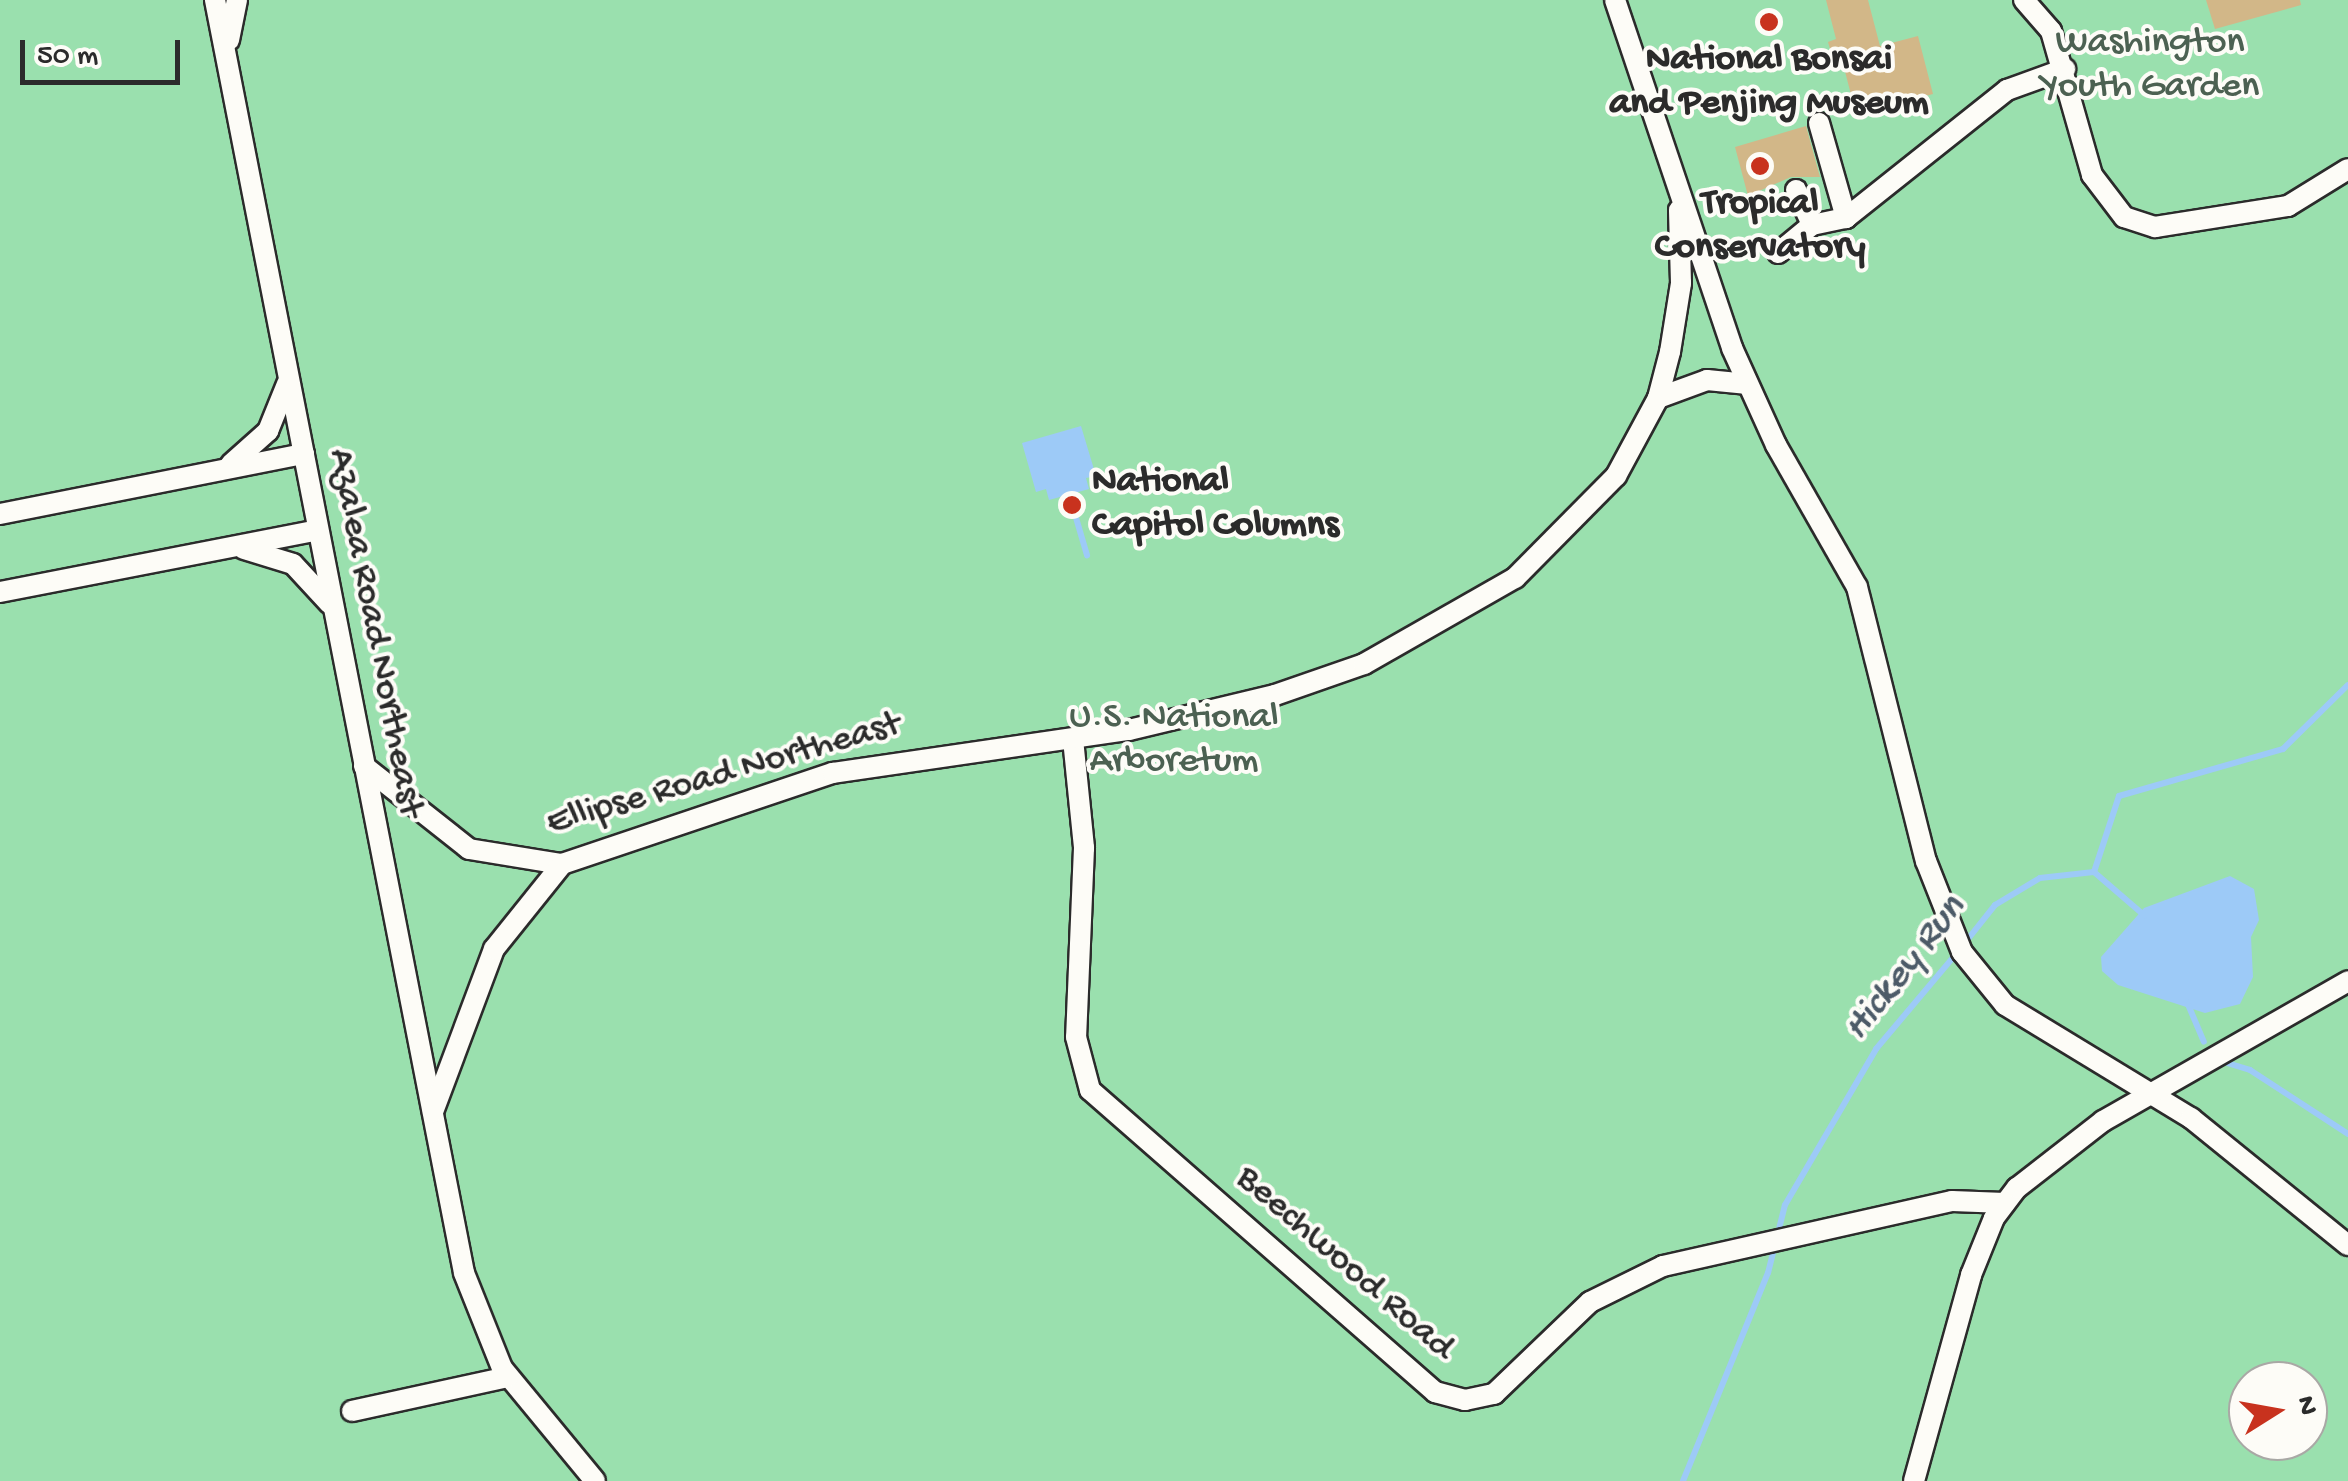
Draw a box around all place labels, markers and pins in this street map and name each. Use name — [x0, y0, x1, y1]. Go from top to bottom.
marker: National Bonsai and Penjing Museum — [1758, 11, 1780, 33]
place label: National Bonsai and Penjing Museum — [1609, 38, 1929, 127]
marker: Tropical Conservatory — [1749, 155, 1771, 177]
place label: Tropical Conservatory — [1655, 182, 1865, 272]
place label: National Capitol Columns — [1092, 460, 1339, 550]
marker: National Capitol Columns — [1061, 494, 1083, 516]

